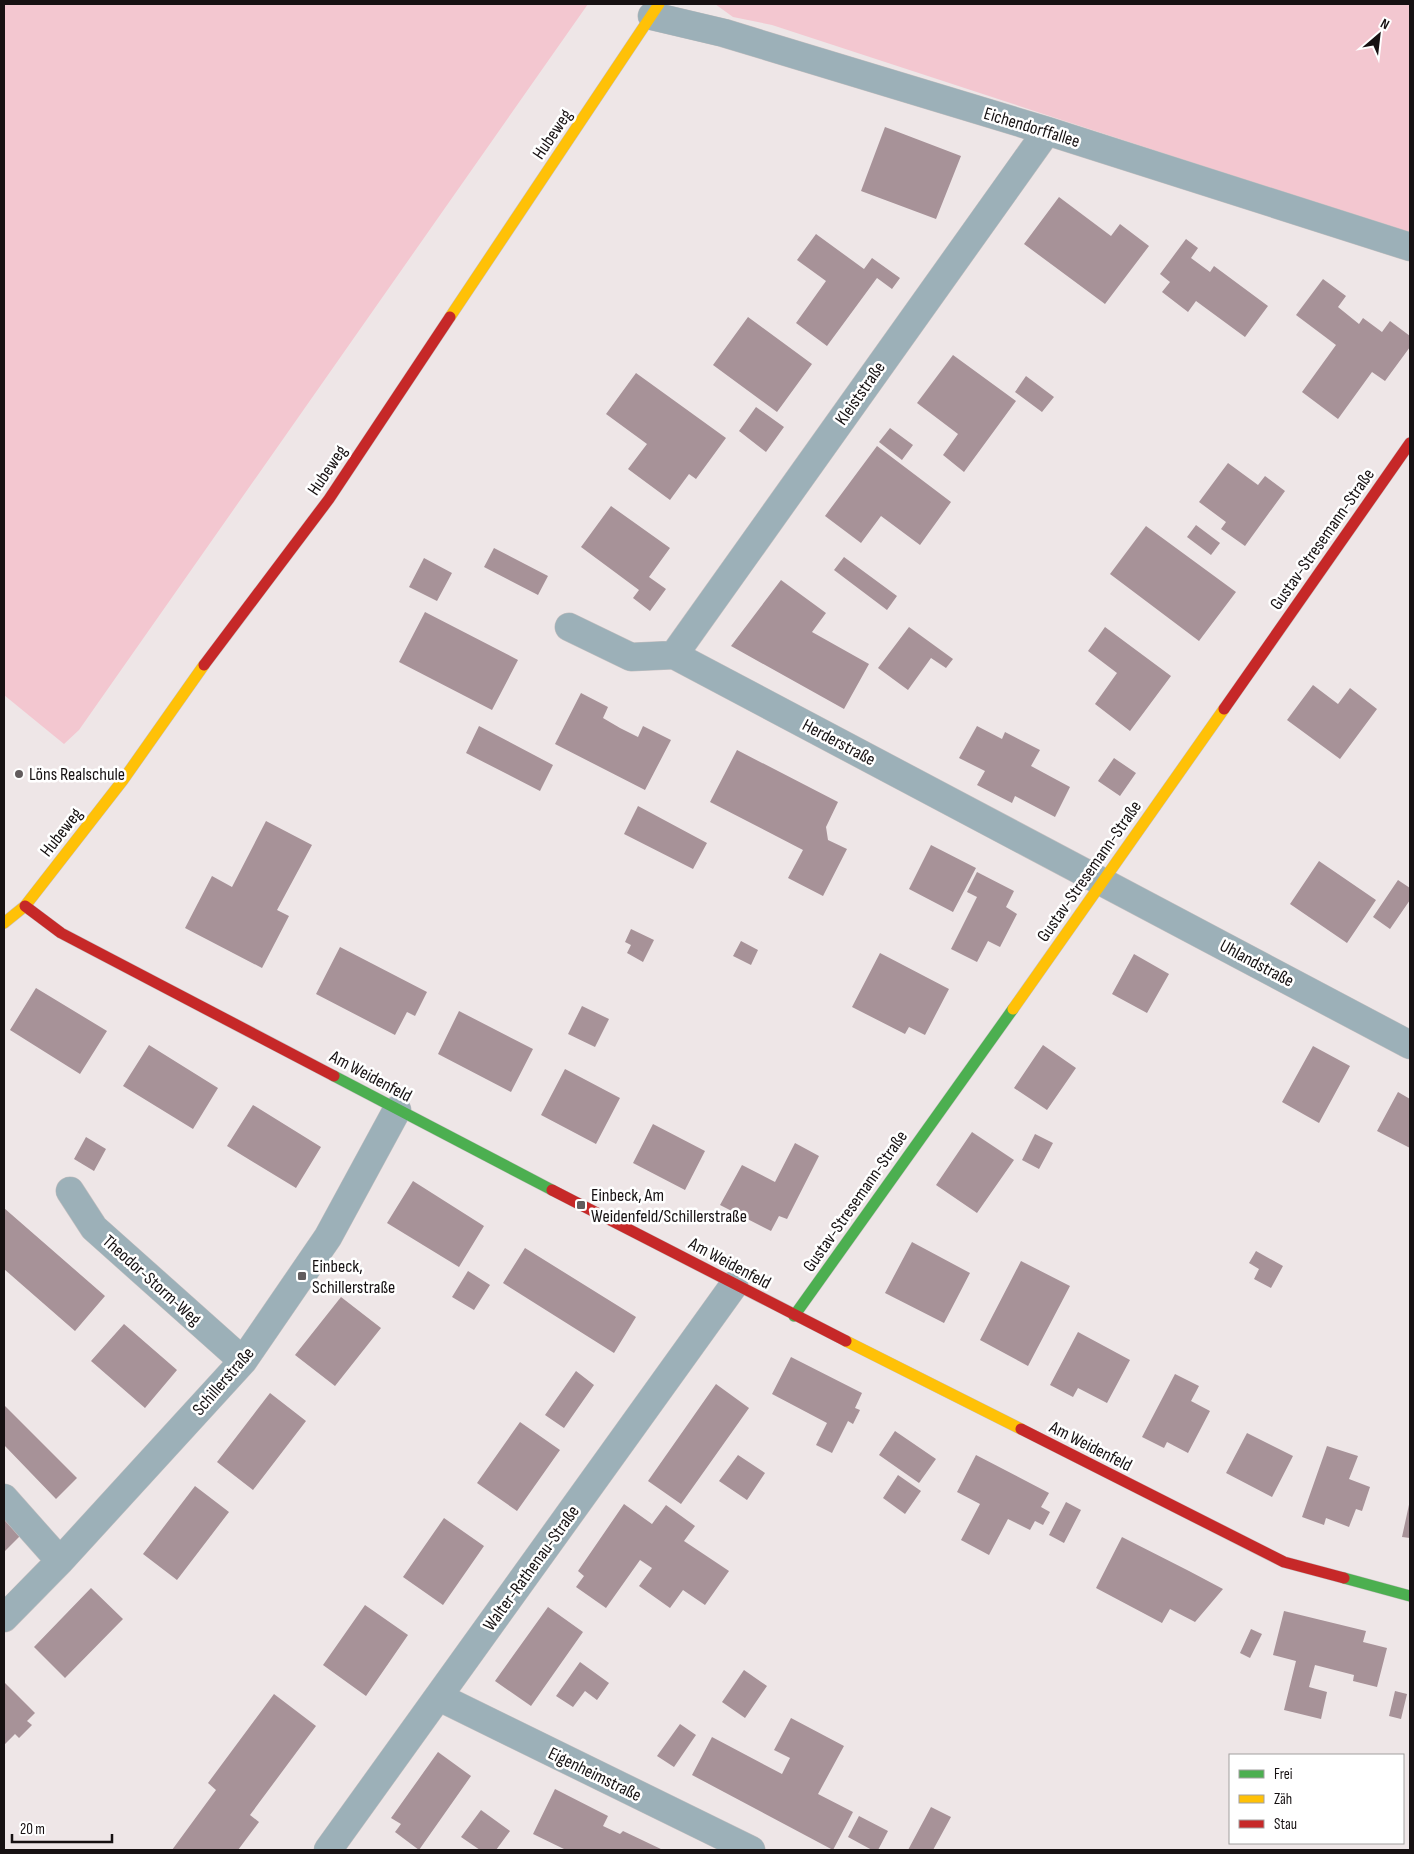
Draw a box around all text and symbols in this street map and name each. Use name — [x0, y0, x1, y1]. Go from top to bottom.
north arrow — [1354, 10, 1404, 60]
text: N — [1378, 15, 1392, 33]
street label: Eichendorffallee — [981, 103, 1082, 152]
street label: Hubeweg — [528, 105, 577, 163]
street label: Kleiststraße — [831, 358, 890, 429]
street label: Hubeweg — [303, 441, 352, 499]
street label: Gustav-Stresemann-Straße — [1266, 465, 1379, 614]
street label: Herderstraße — [799, 715, 879, 770]
place label: Löns Realschule — [29, 764, 125, 785]
marker: Löns Realschule — [13, 768, 25, 780]
street label: Gustav-Stresemann-Straße — [1033, 797, 1146, 946]
street label: Hubeweg — [36, 804, 87, 861]
street label: Uhlandstraße — [1216, 935, 1297, 992]
street label: Am Weidenfeld — [325, 1046, 415, 1107]
street label: Gustav-Stresemann-Straße — [799, 1127, 912, 1276]
place label: Einbeck, Am Weidenfeld/Schillerstraße — [591, 1185, 747, 1227]
marker: Einbeck, Am Weidenfeld/Schillerstraße — [575, 1199, 587, 1211]
street label: Theodor-Storm-Weg — [98, 1231, 205, 1330]
street label: Am Weidenfeld — [684, 1233, 774, 1294]
place label: Einbeck, Schillerstraße — [312, 1256, 395, 1298]
marker: Einbeck, Schillerstraße — [296, 1270, 308, 1282]
street label: Schillerstraße — [188, 1343, 259, 1420]
street label: Am Weidenfeld — [1045, 1416, 1136, 1476]
street label: Walter-Rathenau-Straße — [479, 1502, 584, 1635]
street label: Eigenheimstraße — [545, 1743, 645, 1806]
legend — [1229, 1754, 1404, 1844]
text: Frei — [1274, 1765, 1293, 1784]
text: Zäh — [1274, 1790, 1292, 1809]
scale bar — [12, 1812, 112, 1844]
text: Stau — [1274, 1815, 1297, 1834]
text: 20 m — [20, 1820, 45, 1839]

